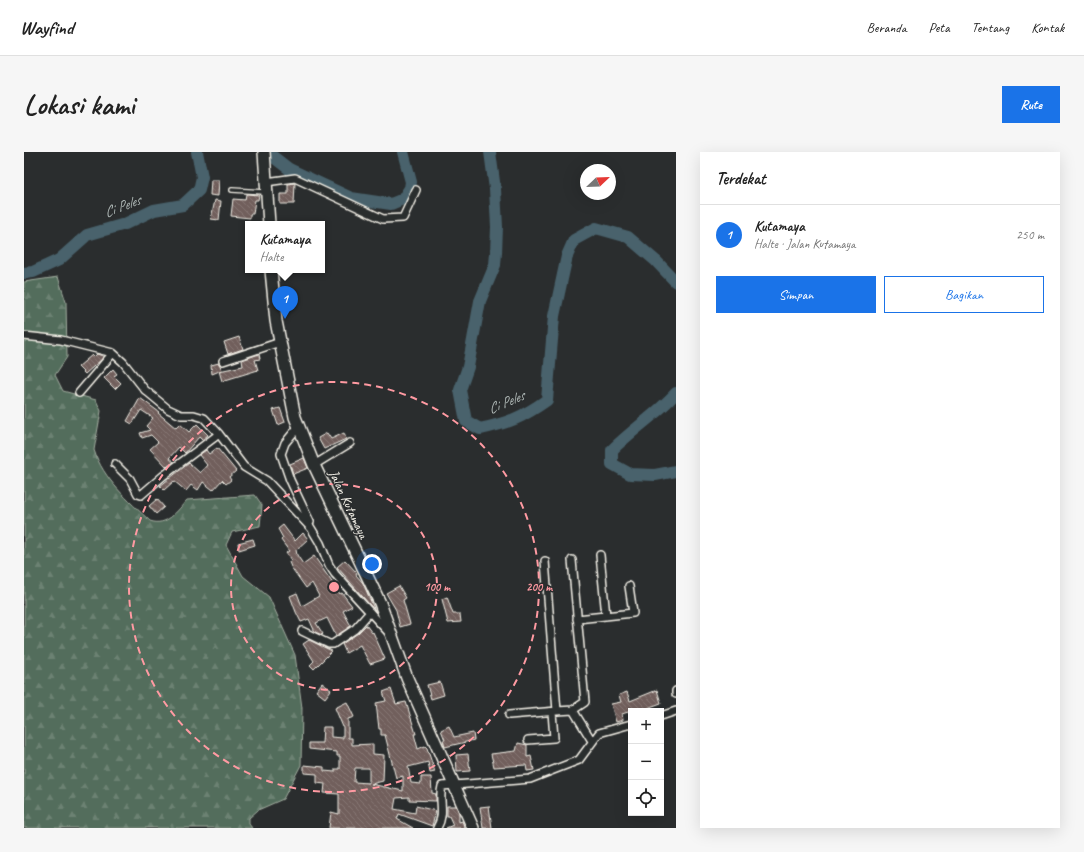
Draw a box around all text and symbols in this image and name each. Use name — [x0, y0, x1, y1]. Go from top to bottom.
text: Wayfind — [20, 16, 73, 40]
text: Beranda — [867, 19, 907, 36]
text: Peta — [929, 19, 950, 36]
text: Tentang — [972, 19, 1009, 36]
text: Kontak — [1031, 19, 1064, 36]
button: Rute — [1002, 86, 1060, 123]
text: Lokasi kami — [24, 87, 134, 122]
north arrow — [580, 164, 616, 200]
text: Terdekat — [716, 168, 766, 189]
water label: Ci Peles — [101, 190, 146, 222]
text: Kutamaya — [754, 217, 805, 236]
popup — [245, 221, 325, 273]
text: 1 — [726, 227, 732, 243]
text: 250 m — [1016, 227, 1044, 243]
text: Kutamaya — [260, 230, 310, 249]
text: Halte · Jalan Kutamaya — [754, 236, 855, 252]
text: Halte — [260, 249, 283, 265]
button: Simpan — [716, 276, 876, 313]
button: Bagikan — [884, 276, 1044, 313]
pin: 1 — [272, 286, 298, 319]
water label: Ci Peles — [485, 385, 530, 419]
street label: Jalan Kutamaya — [325, 466, 372, 542]
your location — [362, 554, 382, 574]
text: 100 m — [424, 579, 451, 595]
text: 200 m — [526, 579, 553, 595]
centre of rings — [327, 580, 341, 594]
map controls — [628, 708, 664, 816]
button: + — [628, 708, 664, 744]
button: − — [628, 744, 664, 780]
button: locate — [628, 780, 664, 816]

